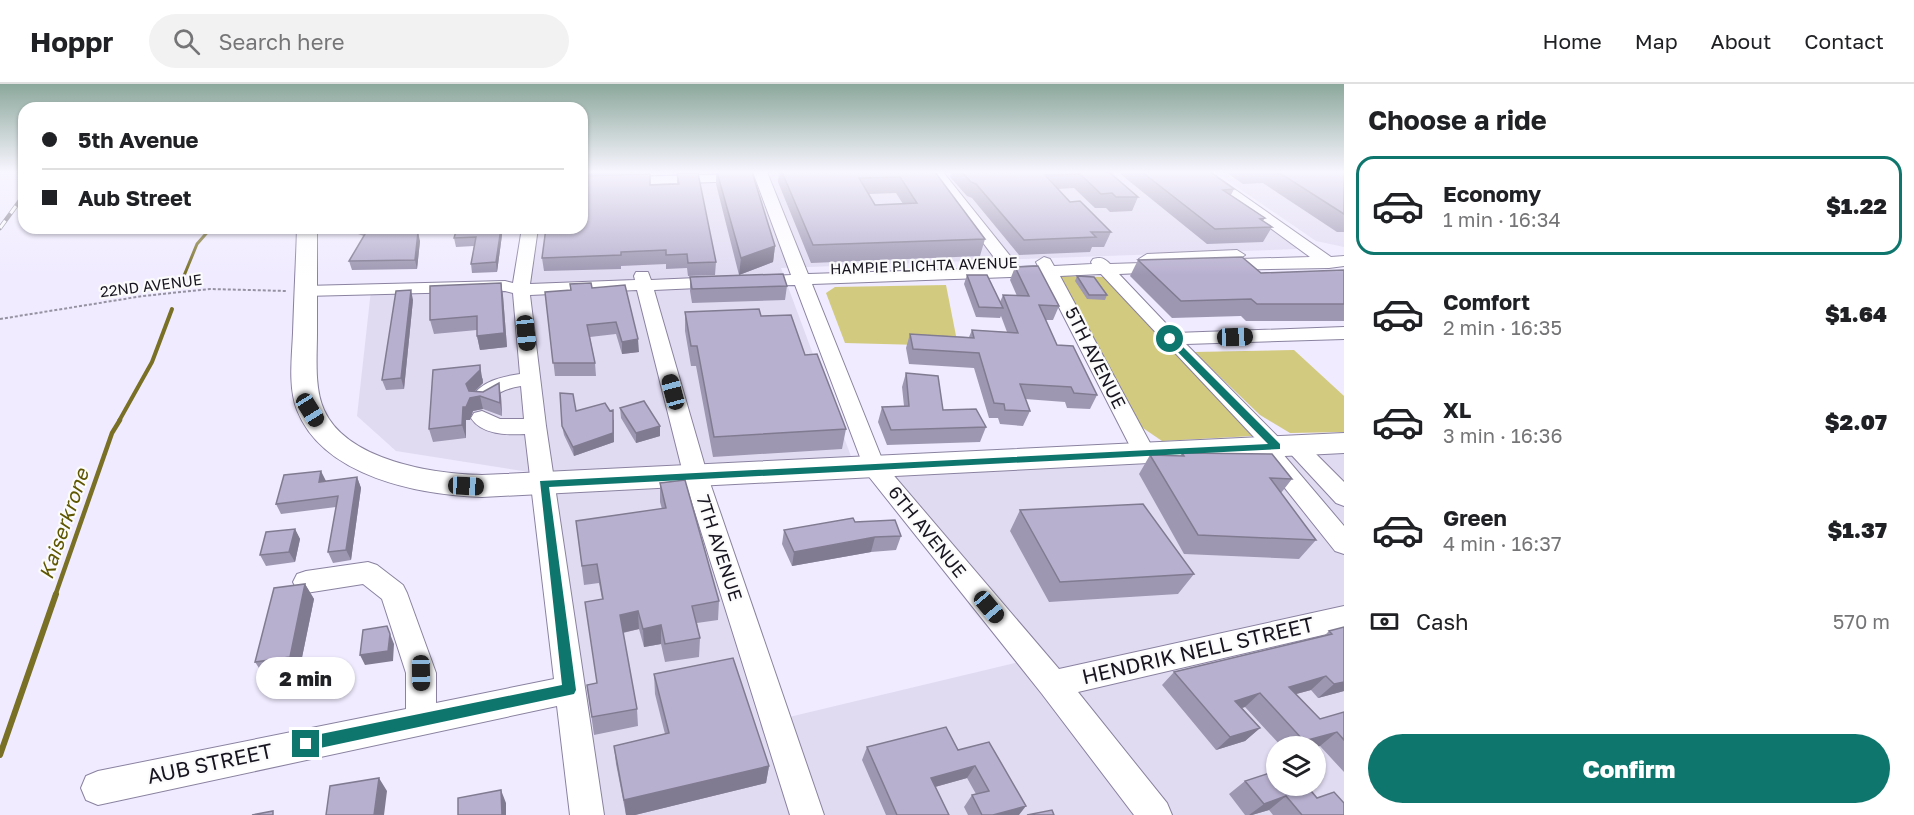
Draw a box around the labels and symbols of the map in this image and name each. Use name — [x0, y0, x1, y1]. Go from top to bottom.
street label: HAMPIE PLICHTA AVENUE — [830, 253, 1018, 277]
street label: 22ND AVENUE — [99, 270, 203, 300]
street label: 5TH AVENUE — [1061, 303, 1131, 412]
car — [515, 314, 537, 352]
route start — [1156, 325, 1183, 352]
car — [1217, 327, 1253, 347]
car — [660, 372, 686, 412]
car — [293, 390, 327, 430]
water label: Kaiserkrone — [33, 464, 94, 582]
car — [448, 476, 484, 496]
street label: 6TH AVENUE — [884, 481, 971, 582]
street label: 7TH AVENUE — [692, 492, 747, 603]
car — [971, 587, 1007, 627]
street label: HENDRIK NELL STREET — [1079, 611, 1316, 689]
car — [412, 655, 430, 691]
callout: 2 min — [256, 657, 356, 699]
route end — [292, 730, 319, 757]
street label: AUB STREET — [145, 737, 275, 789]

